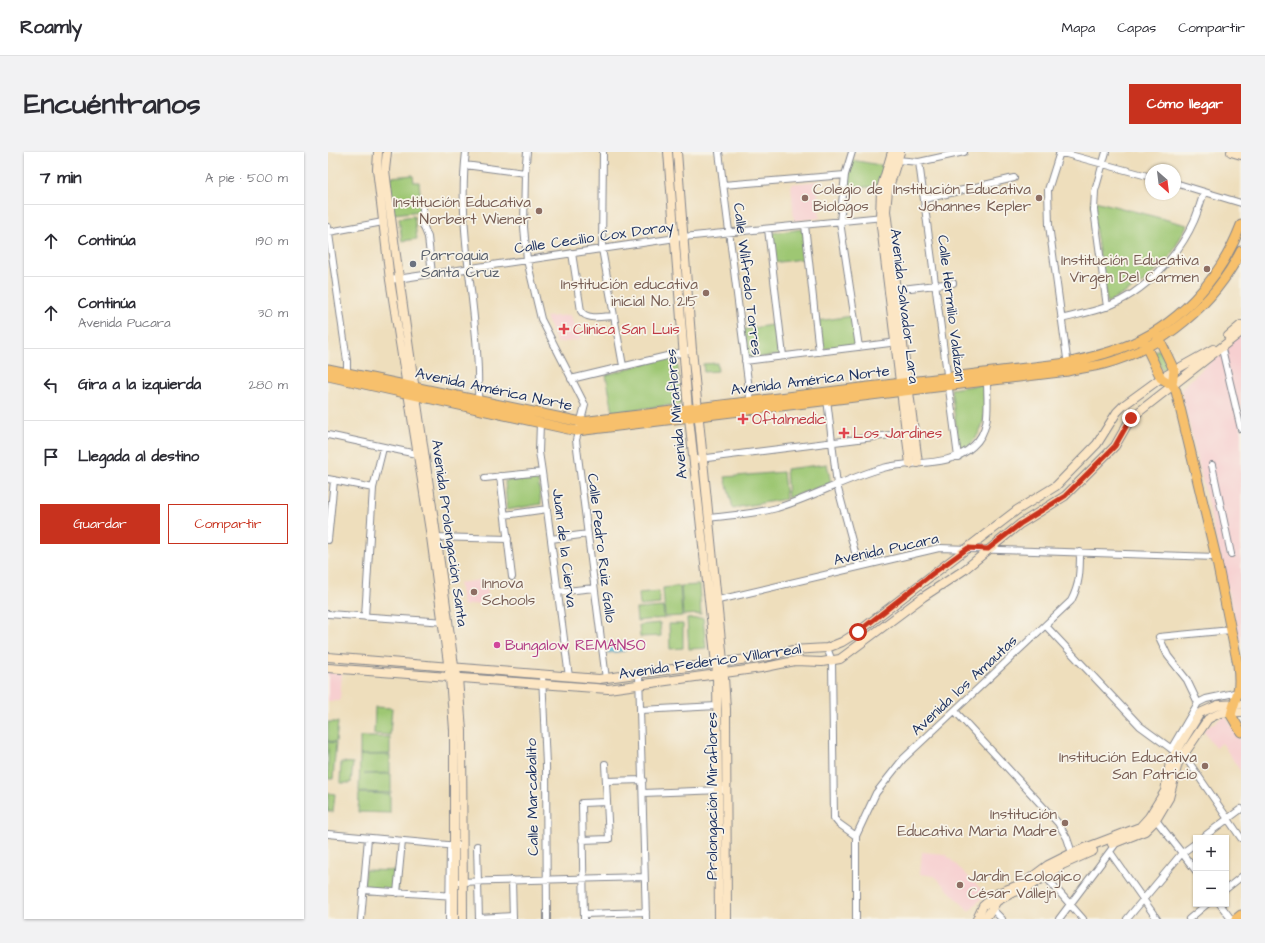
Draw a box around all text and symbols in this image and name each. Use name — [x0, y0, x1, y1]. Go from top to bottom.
text: Roamly — [20, 14, 82, 41]
text: Mapa — [1062, 18, 1095, 38]
text: Capas — [1117, 18, 1156, 38]
text: Compartir — [1178, 18, 1245, 38]
button: Cómo llegar — [1129, 84, 1241, 124]
text: Encuéntranos — [24, 85, 200, 124]
north arrow — [1145, 164, 1181, 200]
text: 7 min — [40, 166, 82, 190]
text: A pie · 500 m — [205, 169, 288, 187]
place label: Colegio de Biologos — [813, 179, 883, 218]
place label: Institución Educativa Johannes Kepler — [893, 179, 1031, 217]
place label: Institución Educativa Norbert Wiener — [393, 192, 531, 230]
marker: Colegio de Biologos — [800, 193, 810, 203]
marker: Institución Educativa Johannes Kepler — [1034, 193, 1044, 203]
street label: Calle Wilfredo Torres — [728, 202, 767, 357]
marker: Institución Educativa Norbert Wiener — [534, 206, 544, 216]
street label: Calle Cecilio Cox Doray — [513, 216, 675, 260]
street label: Avenida Salvador Lara — [885, 227, 924, 385]
icon: ahead — [40, 230, 62, 252]
text: Continúa — [78, 230, 136, 251]
text: 190 m — [255, 232, 288, 250]
street label: Calle Hermilio Valdizan — [932, 234, 971, 383]
place label: Parroquia Santa Cruz — [421, 245, 500, 283]
place label: Institución Educativa Virgen Del Carmen — [1061, 250, 1199, 289]
marker: Parroquia Santa Cruz — [408, 259, 418, 269]
marker: Institución Educativa Virgen Del Carmen — [1202, 264, 1212, 274]
place label: Institución educativa inicial No. 215 — [561, 274, 698, 312]
marker: Institución educativa inicial No. 215 — [701, 288, 711, 298]
text: Continúa — [78, 293, 136, 314]
icon: ahead — [40, 302, 62, 324]
text: 30 m — [258, 304, 288, 322]
text: Avenida Pucara — [78, 314, 171, 332]
place label: Clinica San Luis — [573, 319, 680, 340]
marker: Clinica San Luis — [558, 323, 570, 335]
street label: Avenida Miraflores — [660, 347, 693, 480]
street label: Avenida América Norte — [729, 360, 891, 401]
street label: Avenida América Norte — [413, 363, 574, 416]
icon: left — [40, 374, 62, 396]
text: Gira a la izquierda — [78, 374, 201, 395]
text: 280 m — [249, 376, 288, 394]
place label: Oftalmedic — [752, 409, 827, 430]
route end — [1122, 409, 1140, 427]
marker: Oftalmedic — [737, 413, 749, 425]
place label: Los Jardines — [853, 423, 943, 444]
marker: Los Jardines — [838, 427, 850, 439]
street label: Avenida Prolongación Santa — [425, 438, 473, 628]
icon: arrive — [40, 446, 62, 468]
text: Llegada al destino — [78, 446, 199, 467]
street label: Calle Pedro Ruiz Gallo — [582, 472, 621, 625]
street label: Juan de la Cierva — [547, 488, 582, 609]
button: Guardar — [40, 504, 160, 544]
button: Compartir — [168, 504, 288, 544]
street label: Avenida Pucara — [832, 528, 941, 571]
place label: Innova Schools — [482, 573, 536, 611]
marker: Innova Schools — [469, 587, 479, 597]
route start — [849, 623, 867, 641]
street label: Avenida los Amautas — [906, 630, 1023, 740]
place label: Bungalow REMANSO — [505, 635, 646, 657]
street label: Avenida Federico Villarreal — [617, 638, 803, 685]
marker: Bungalow REMANSO — [492, 640, 502, 650]
street label: Prolongación Miraflores — [702, 712, 724, 880]
street label: Calle Marcabalito — [521, 737, 544, 856]
place label: Institución Educativa San Patricio — [1059, 747, 1198, 785]
marker: Institución Educativa San Patricio — [1200, 761, 1210, 771]
place label: Institución Educativa Maria Madre — [898, 804, 1057, 842]
marker: Institución Educativa Maria Madre — [1060, 818, 1070, 828]
map controls — [1193, 835, 1229, 907]
button: + — [1193, 835, 1229, 871]
place label: Jardin Ecologico César Vallejn — [968, 866, 1081, 904]
button: − — [1193, 871, 1229, 907]
marker: Jardin Ecologico César Vallejn — [955, 880, 965, 890]

